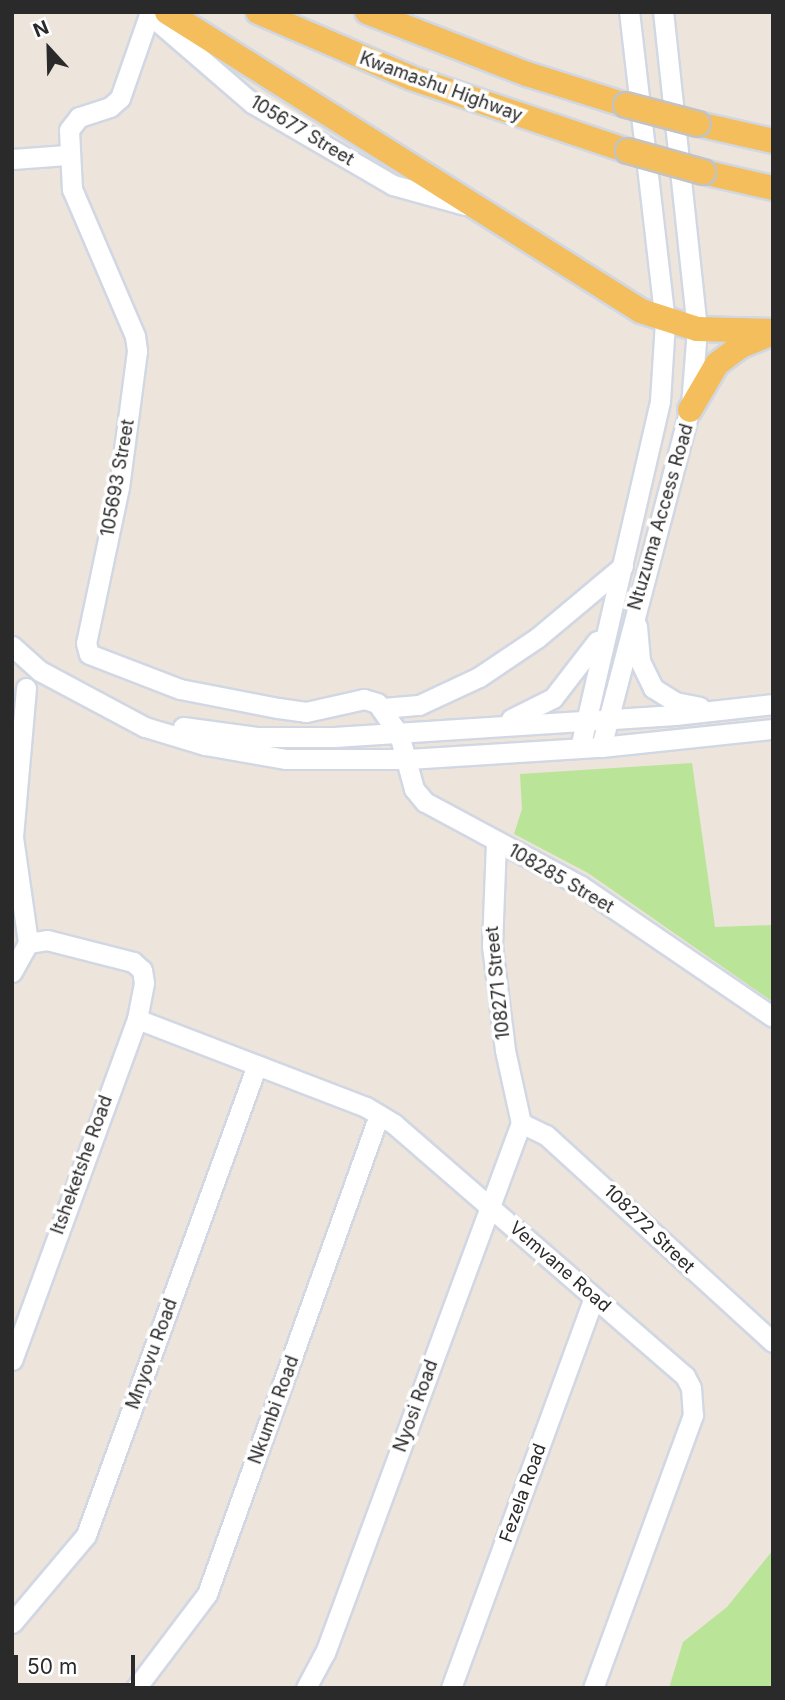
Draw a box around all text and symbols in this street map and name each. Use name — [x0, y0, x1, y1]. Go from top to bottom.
north arrow — [14, 14, 84, 84]
text: N — [30, 16, 52, 42]
street label: Kwamashu Highway — [357, 47, 525, 127]
street label: 105677 Street — [246, 92, 358, 170]
street label: 105693 Street — [97, 418, 139, 538]
street label: Ntuzuma Access Road — [624, 421, 698, 613]
street label: 108285 Street — [504, 840, 618, 918]
street label: 108271 Street — [481, 925, 515, 1041]
street label: Itsheketshe Road — [47, 1093, 117, 1237]
street label: 108272 Street — [599, 1180, 699, 1278]
street label: Vemvane Road — [505, 1217, 615, 1317]
street label: Mnyovu Road — [122, 1296, 182, 1412]
street label: Nkumbi Road — [244, 1353, 304, 1467]
street label: Nyosi Road — [389, 1357, 443, 1455]
street label: Fezela Road — [495, 1441, 551, 1545]
scale bar — [18, 1640, 138, 1684]
text: 50 m — [27, 1654, 77, 1679]

